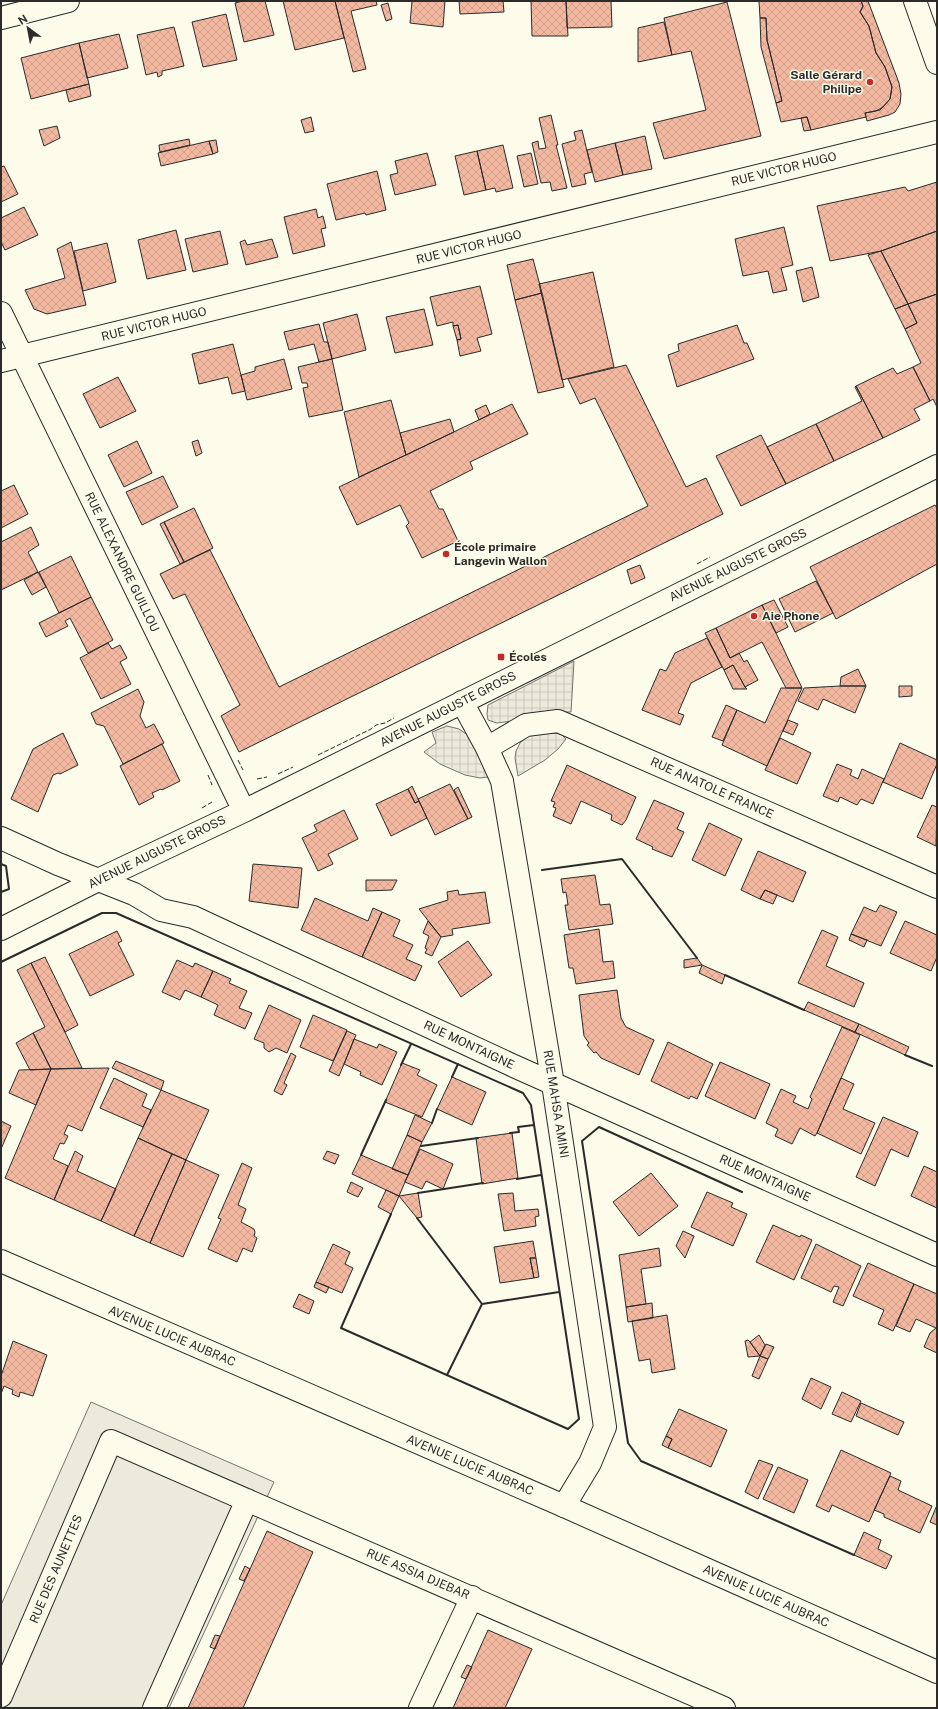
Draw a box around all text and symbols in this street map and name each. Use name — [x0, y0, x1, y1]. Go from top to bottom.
north arrow — [8, 8, 48, 48]
text: N — [16, 12, 30, 27]
place label: Salle Gérard Philipe — [790, 68, 862, 96]
marker: Salle Gérard Philipe — [865, 77, 875, 87]
street label: RUE VICTOR HUGO — [730, 149, 838, 189]
street label: RUE VICTOR HUGO — [415, 227, 523, 267]
street label: RUE VICTOR HUGO — [100, 304, 208, 344]
street label: RUE ALEXANDRE GUILLOU — [82, 490, 162, 634]
street label: AVENUE AUGUSTE GROSS — [667, 526, 809, 604]
place label: École primaire Langevin Wallon — [454, 540, 547, 568]
marker: École primaire Langevin Wallon — [441, 549, 451, 559]
place label: Aie Phone — [762, 609, 819, 623]
marker: Aie Phone — [749, 611, 759, 621]
place label: Écoles — [509, 650, 547, 664]
marker: Écoles — [496, 652, 506, 662]
street label: AVENUE AUGUSTE GROSS — [377, 668, 519, 750]
street label: RUE ANATOLE FRANCE — [648, 754, 776, 822]
street label: AVENUE AUGUSTE GROSS — [86, 813, 228, 891]
street label: RUE MONTAIGNE — [421, 1018, 517, 1072]
street label: RUE MAHSA AMINI — [541, 1049, 571, 1159]
street label: RUE MONTAIGNE — [717, 1152, 813, 1204]
street label: AVENUE LUCIE AUBRAC — [106, 1303, 238, 1369]
street label: AVENUE LUCIE AUBRAC — [404, 1432, 536, 1498]
street label: RUE DES AUNETTES — [27, 1513, 85, 1625]
street label: RUE ASSIA DJEBAR — [364, 1546, 472, 1602]
street label: AVENUE LUCIE AUBRAC — [701, 1562, 831, 1630]

